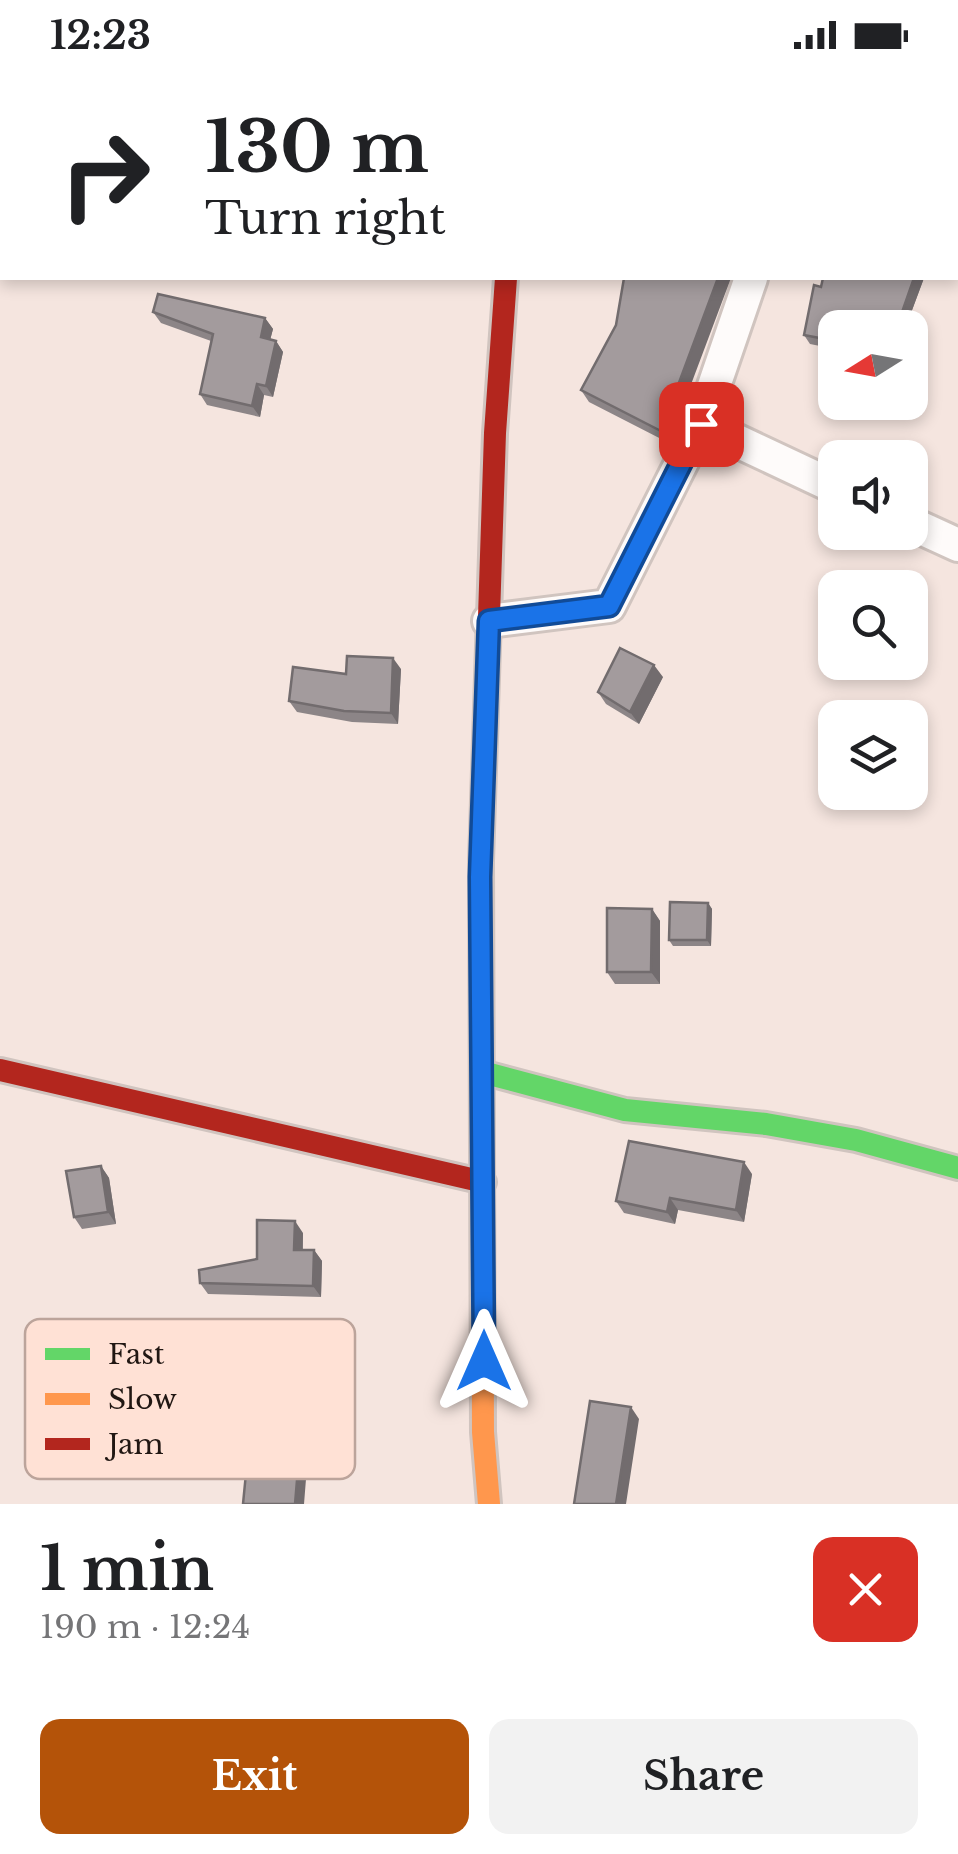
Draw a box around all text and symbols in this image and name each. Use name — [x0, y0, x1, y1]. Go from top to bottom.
text: 12:23 — [50, 12, 151, 59]
text: 130 m — [205, 104, 429, 191]
icon: right — [40, 110, 170, 240]
text: Turn right — [205, 190, 446, 246]
north arrow — [818, 310, 928, 420]
map controls — [818, 310, 928, 810]
pin — [659, 382, 744, 467]
icon: arrive — [674, 397, 729, 452]
button: sound — [818, 440, 928, 550]
button: search — [818, 570, 928, 680]
button: layers — [818, 700, 928, 810]
position arrow — [432, 1309, 536, 1413]
legend — [25, 1319, 355, 1479]
text: Fast — [108, 1337, 165, 1372]
text: Slow — [108, 1382, 177, 1417]
text: Jam — [104, 1427, 164, 1462]
text: 1 min — [40, 1532, 214, 1606]
button: close — [813, 1537, 918, 1642]
text: 190 m · 12:24 — [40, 1607, 250, 1647]
button: Exit — [40, 1719, 469, 1834]
button: Share — [489, 1719, 918, 1834]

